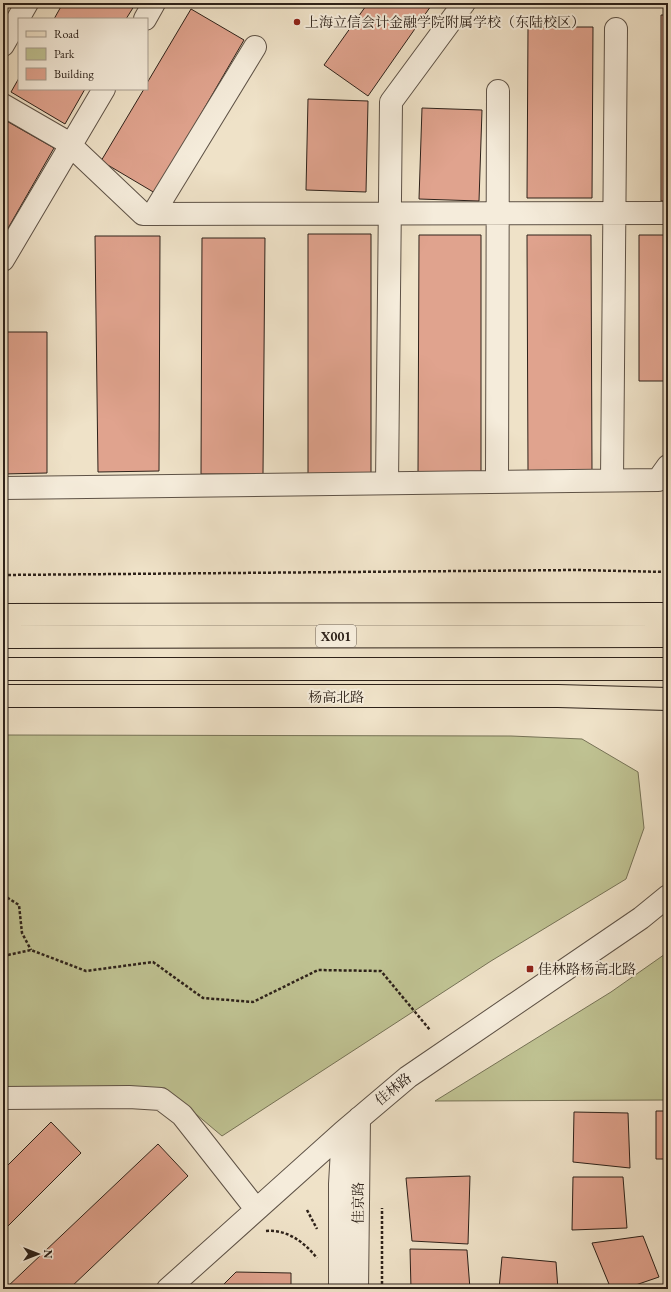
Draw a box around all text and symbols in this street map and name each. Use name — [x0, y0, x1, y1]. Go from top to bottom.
place label: 上海立信会计金融学院附属学校（东陆校区） — [305, 13, 585, 31]
marker: 上海立信会计金融学院附属学校（东陆校区） — [292, 17, 302, 27]
legend — [18, 18, 148, 90]
text: Road — [54, 26, 80, 42]
text: Park — [54, 46, 75, 62]
text: Building — [54, 66, 95, 82]
road number: X001 — [316, 625, 356, 647]
street label: 杨高北路 — [308, 688, 364, 706]
place label: 佳林路杨高北路 — [538, 960, 636, 978]
marker: 佳林路杨高北路 — [525, 964, 535, 974]
street label: 佳林路 — [371, 1069, 415, 1109]
street label: 佳京路 — [349, 1182, 367, 1224]
north arrow — [18, 1234, 58, 1274]
text: N — [41, 1250, 55, 1259]

